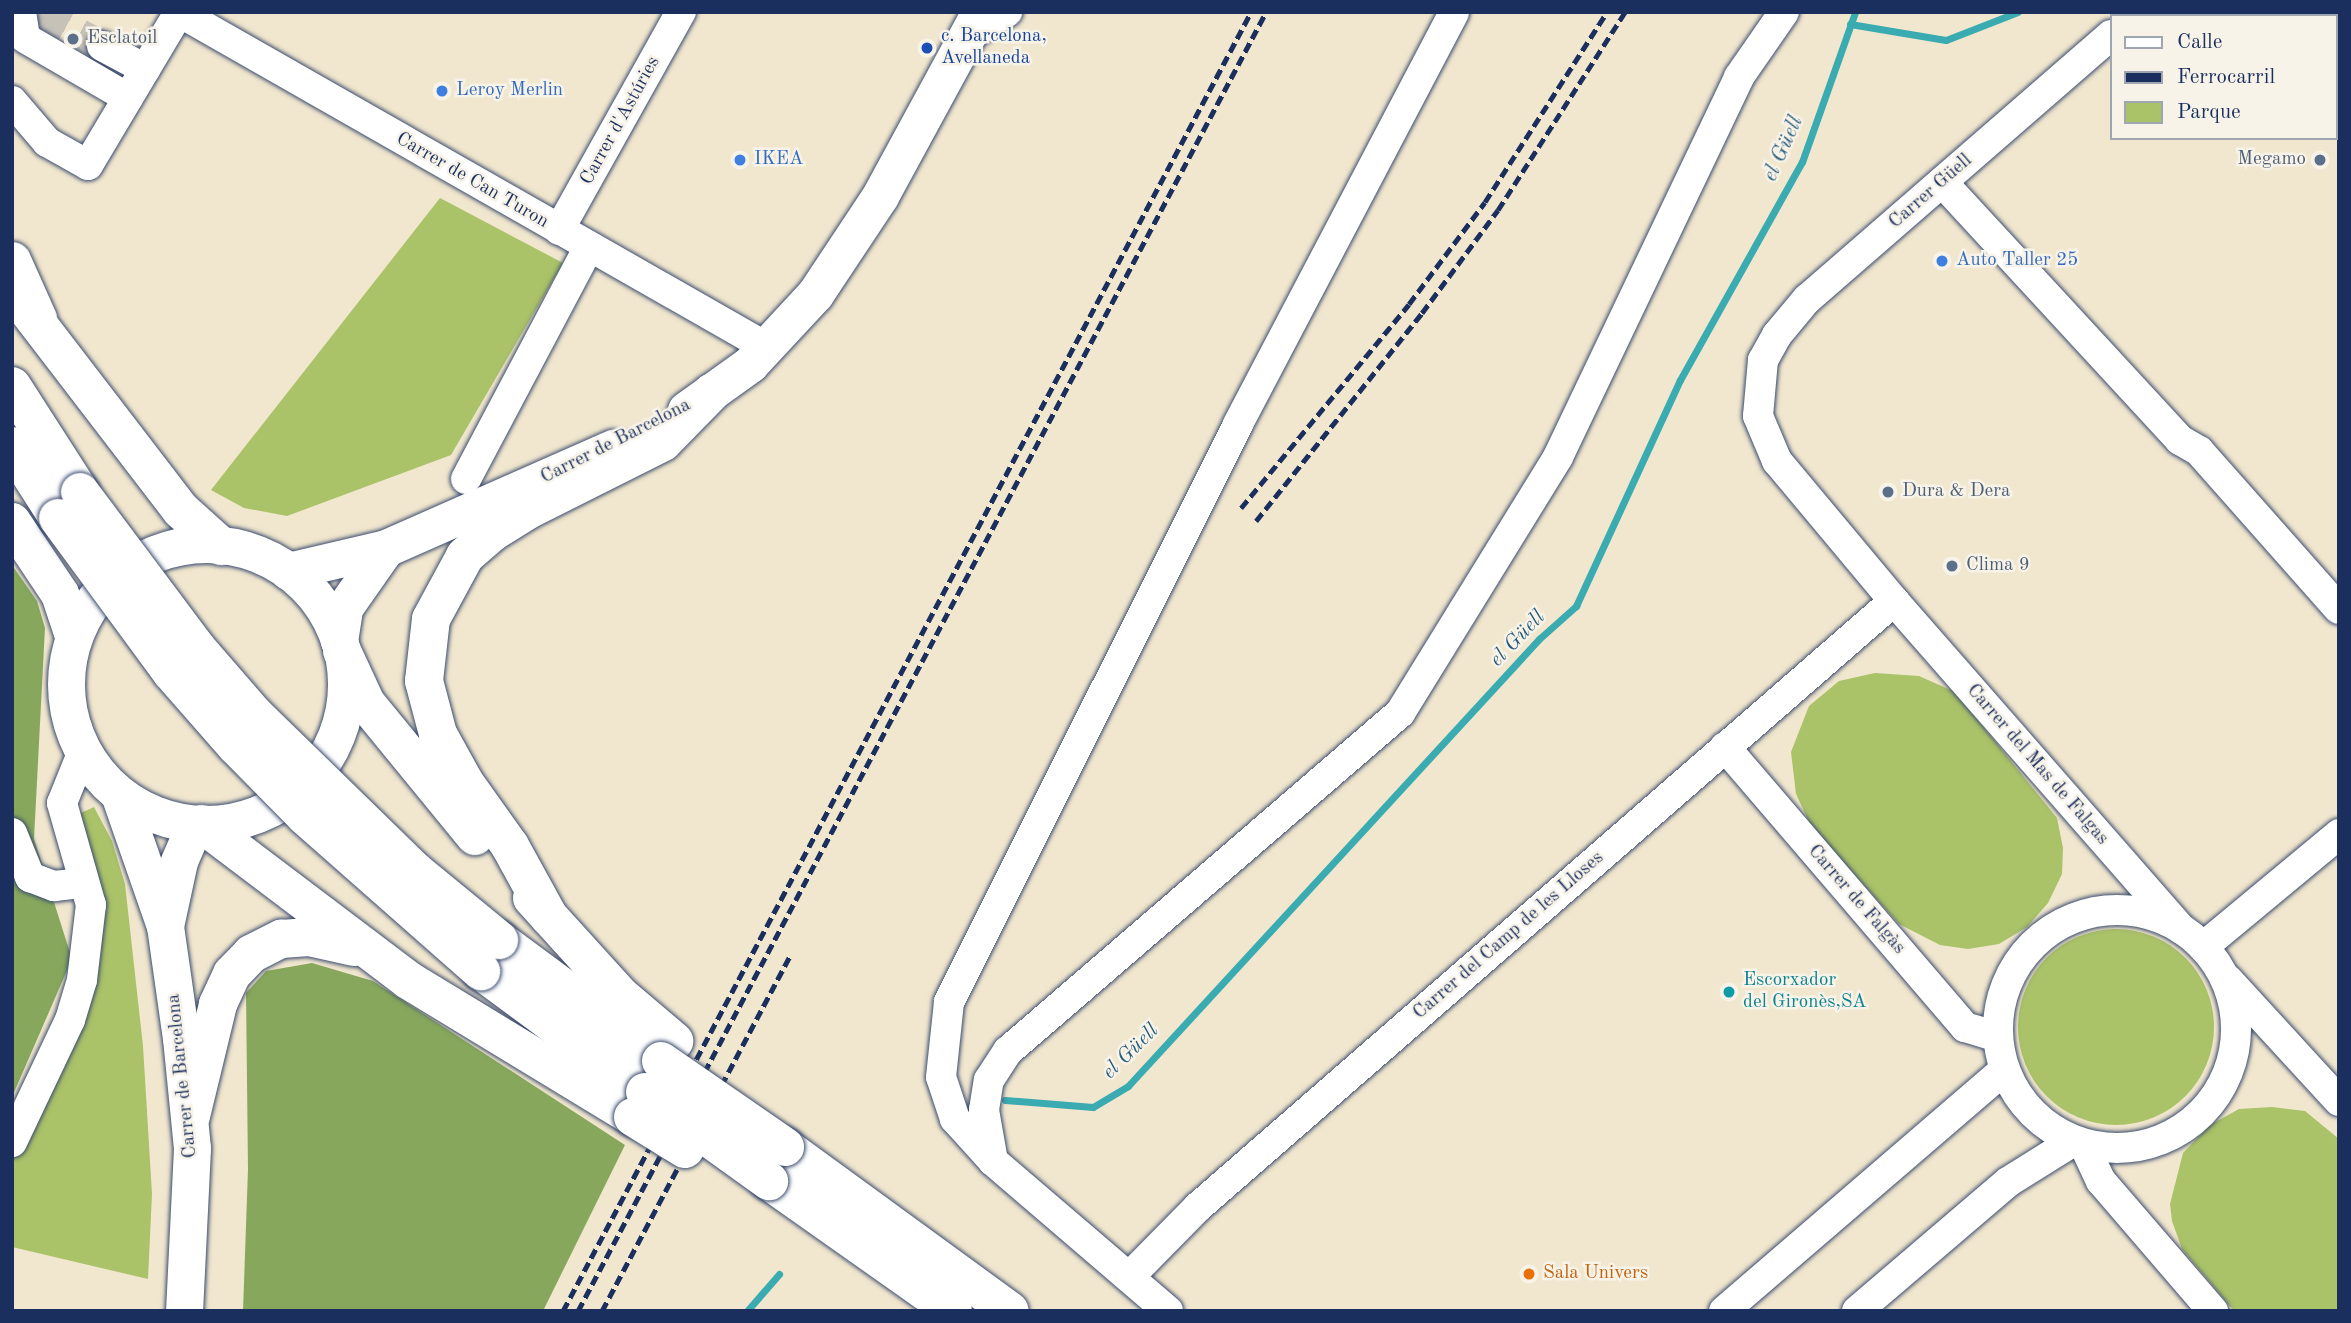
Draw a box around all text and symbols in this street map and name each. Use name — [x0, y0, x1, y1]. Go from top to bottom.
legend — [2110, 14, 2337, 140]
place label: c. Barcelona, Avellaneda — [941, 26, 1047, 70]
place label: Esclatoil — [87, 28, 157, 50]
marker: Esclatoil — [65, 31, 81, 47]
text: Calle — [2177, 32, 2222, 53]
marker: c. Barcelona, Avellaneda — [919, 40, 935, 56]
street label: Carrer d'Astúries — [576, 53, 666, 189]
text: Ferrocarril — [2177, 67, 2275, 88]
place label: Leroy Merlin — [456, 80, 563, 102]
marker: Leroy Merlin — [434, 83, 450, 99]
text: Parque — [2177, 102, 2241, 123]
water label: el Güell — [1758, 112, 1810, 186]
street label: Carrer de Can Turon — [392, 128, 552, 234]
place label: IKEA — [754, 149, 803, 171]
place label: Megamo — [2237, 149, 2306, 171]
street label: Carrer Güell — [1885, 150, 1977, 234]
marker: IKEA — [732, 152, 748, 168]
marker: Megamo — [2312, 152, 2328, 168]
place label: Auto Taller 25 — [1956, 250, 2078, 272]
marker: Auto Taller 25 — [1934, 253, 1950, 269]
street label: Carrer de Barcelona — [537, 394, 695, 490]
place label: Dura & Dera — [1902, 481, 2010, 503]
marker: Dura & Dera — [1880, 484, 1896, 500]
place label: Clima 9 — [1966, 555, 2030, 577]
marker: Clima 9 — [1944, 558, 1960, 574]
water label: el Güell — [1485, 605, 1551, 673]
street label: Carrer del Mas de Falgas — [1961, 680, 2113, 850]
street label: Carrer de Falgàs — [1802, 841, 1910, 959]
street label: Carrer del Camp de les Lloses — [1409, 847, 1609, 1025]
place label: Escorxador del Gironès,SA — [1743, 970, 1867, 1014]
marker: Escorxador del Gironès,SA — [1721, 984, 1737, 1000]
street label: Carrer de Barcelona — [163, 993, 203, 1159]
water label: el Güell — [1097, 1019, 1165, 1085]
place label: Sala Univers — [1543, 1263, 1648, 1285]
marker: Sala Univers — [1521, 1266, 1537, 1282]

